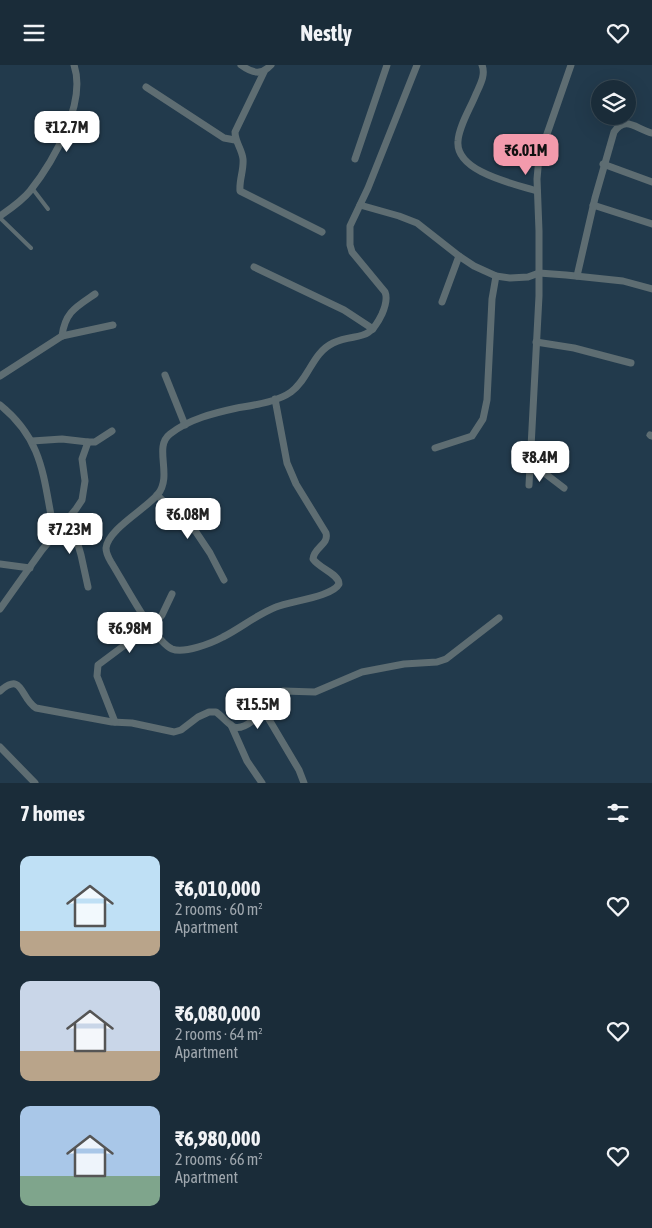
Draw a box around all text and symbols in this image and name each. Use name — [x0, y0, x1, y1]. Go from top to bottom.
icon: menu — [20, 19, 48, 47]
icon: heart — [604, 19, 632, 47]
text: Nestly — [300, 20, 352, 46]
map controls — [591, 80, 636, 125]
button: layers — [591, 80, 636, 125]
pin: ₹12.7M — [26, 111, 108, 153]
text: ₹12.7M — [45, 118, 89, 136]
pin: ₹6.01M — [485, 133, 567, 176]
text: ₹6.01M — [504, 141, 548, 159]
pin: ₹8.4M — [505, 441, 575, 483]
text: ₹8.4M — [522, 448, 558, 466]
pin: ₹6.08M — [147, 497, 229, 540]
text: ₹6.08M — [166, 505, 210, 523]
pin: ₹7.23M — [29, 513, 111, 555]
text: ₹7.23M — [48, 520, 92, 538]
pin: ₹6.98M — [89, 611, 171, 654]
text: ₹6.98M — [108, 619, 152, 637]
pin: ₹15.5M — [217, 687, 299, 730]
text: ₹15.5M — [236, 695, 280, 713]
icon: filters — [604, 799, 632, 827]
text: 7 homes — [20, 801, 85, 825]
icon: home — [60, 876, 120, 936]
text: ₹6,010,000 — [175, 876, 261, 900]
icon: heart — [604, 892, 632, 920]
text: 2 rooms · 60 m² — [175, 900, 263, 918]
text: Apartment — [175, 918, 238, 936]
icon: home — [60, 1001, 120, 1061]
text: ₹6,080,000 — [175, 1001, 261, 1025]
icon: heart — [604, 1017, 632, 1045]
text: 2 rooms · 64 m² — [175, 1025, 263, 1043]
text: Apartment — [175, 1043, 238, 1061]
icon: home — [60, 1126, 120, 1186]
text: ₹6,980,000 — [175, 1126, 261, 1150]
icon: heart — [604, 1142, 632, 1170]
text: 2 rooms · 66 m² — [175, 1150, 263, 1168]
text: Apartment — [175, 1168, 238, 1186]

